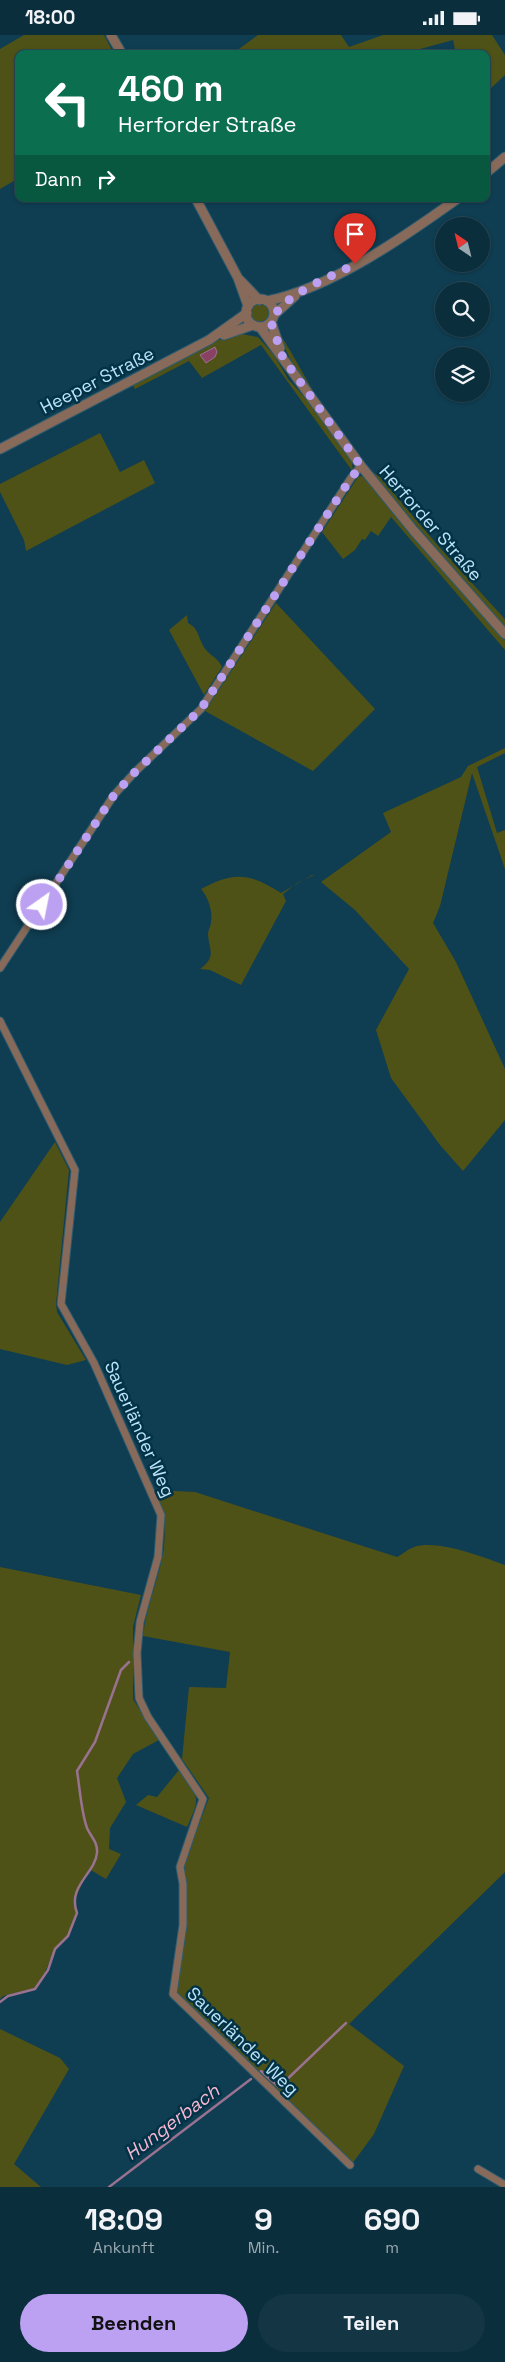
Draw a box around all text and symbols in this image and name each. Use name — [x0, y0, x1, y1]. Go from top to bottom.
text: 18:00 — [25, 5, 75, 30]
text: 460 m — [118, 67, 223, 111]
icon: left — [35, 70, 100, 135]
text: Herforder Straße — [118, 110, 297, 138]
icon: right — [92, 165, 120, 193]
text: Dann — [35, 167, 82, 192]
pin — [334, 213, 376, 264]
north arrow — [435, 217, 490, 273]
map controls — [435, 217, 490, 402]
icon: arrive — [341, 220, 369, 248]
button: search — [435, 282, 490, 337]
street label: Heeper Straße — [36, 341, 158, 419]
button: layers — [435, 347, 490, 402]
street label: Herforder Straße — [374, 460, 488, 586]
position arrow — [15, 878, 67, 930]
street label: Sauerländer Weg — [100, 1357, 180, 1501]
street label: Sauerländer Weg — [182, 1982, 304, 2100]
water label: Hungerbach — [120, 2078, 225, 2166]
text: 18:09 — [85, 2200, 163, 2239]
text: 9 — [254, 2200, 273, 2239]
text: 690 — [364, 2200, 420, 2239]
text: Ankunft — [93, 2237, 155, 2258]
text: Min. — [248, 2237, 279, 2258]
text: m — [385, 2237, 399, 2258]
button: Beenden — [20, 2294, 248, 2352]
button: Teilen — [258, 2294, 485, 2352]

